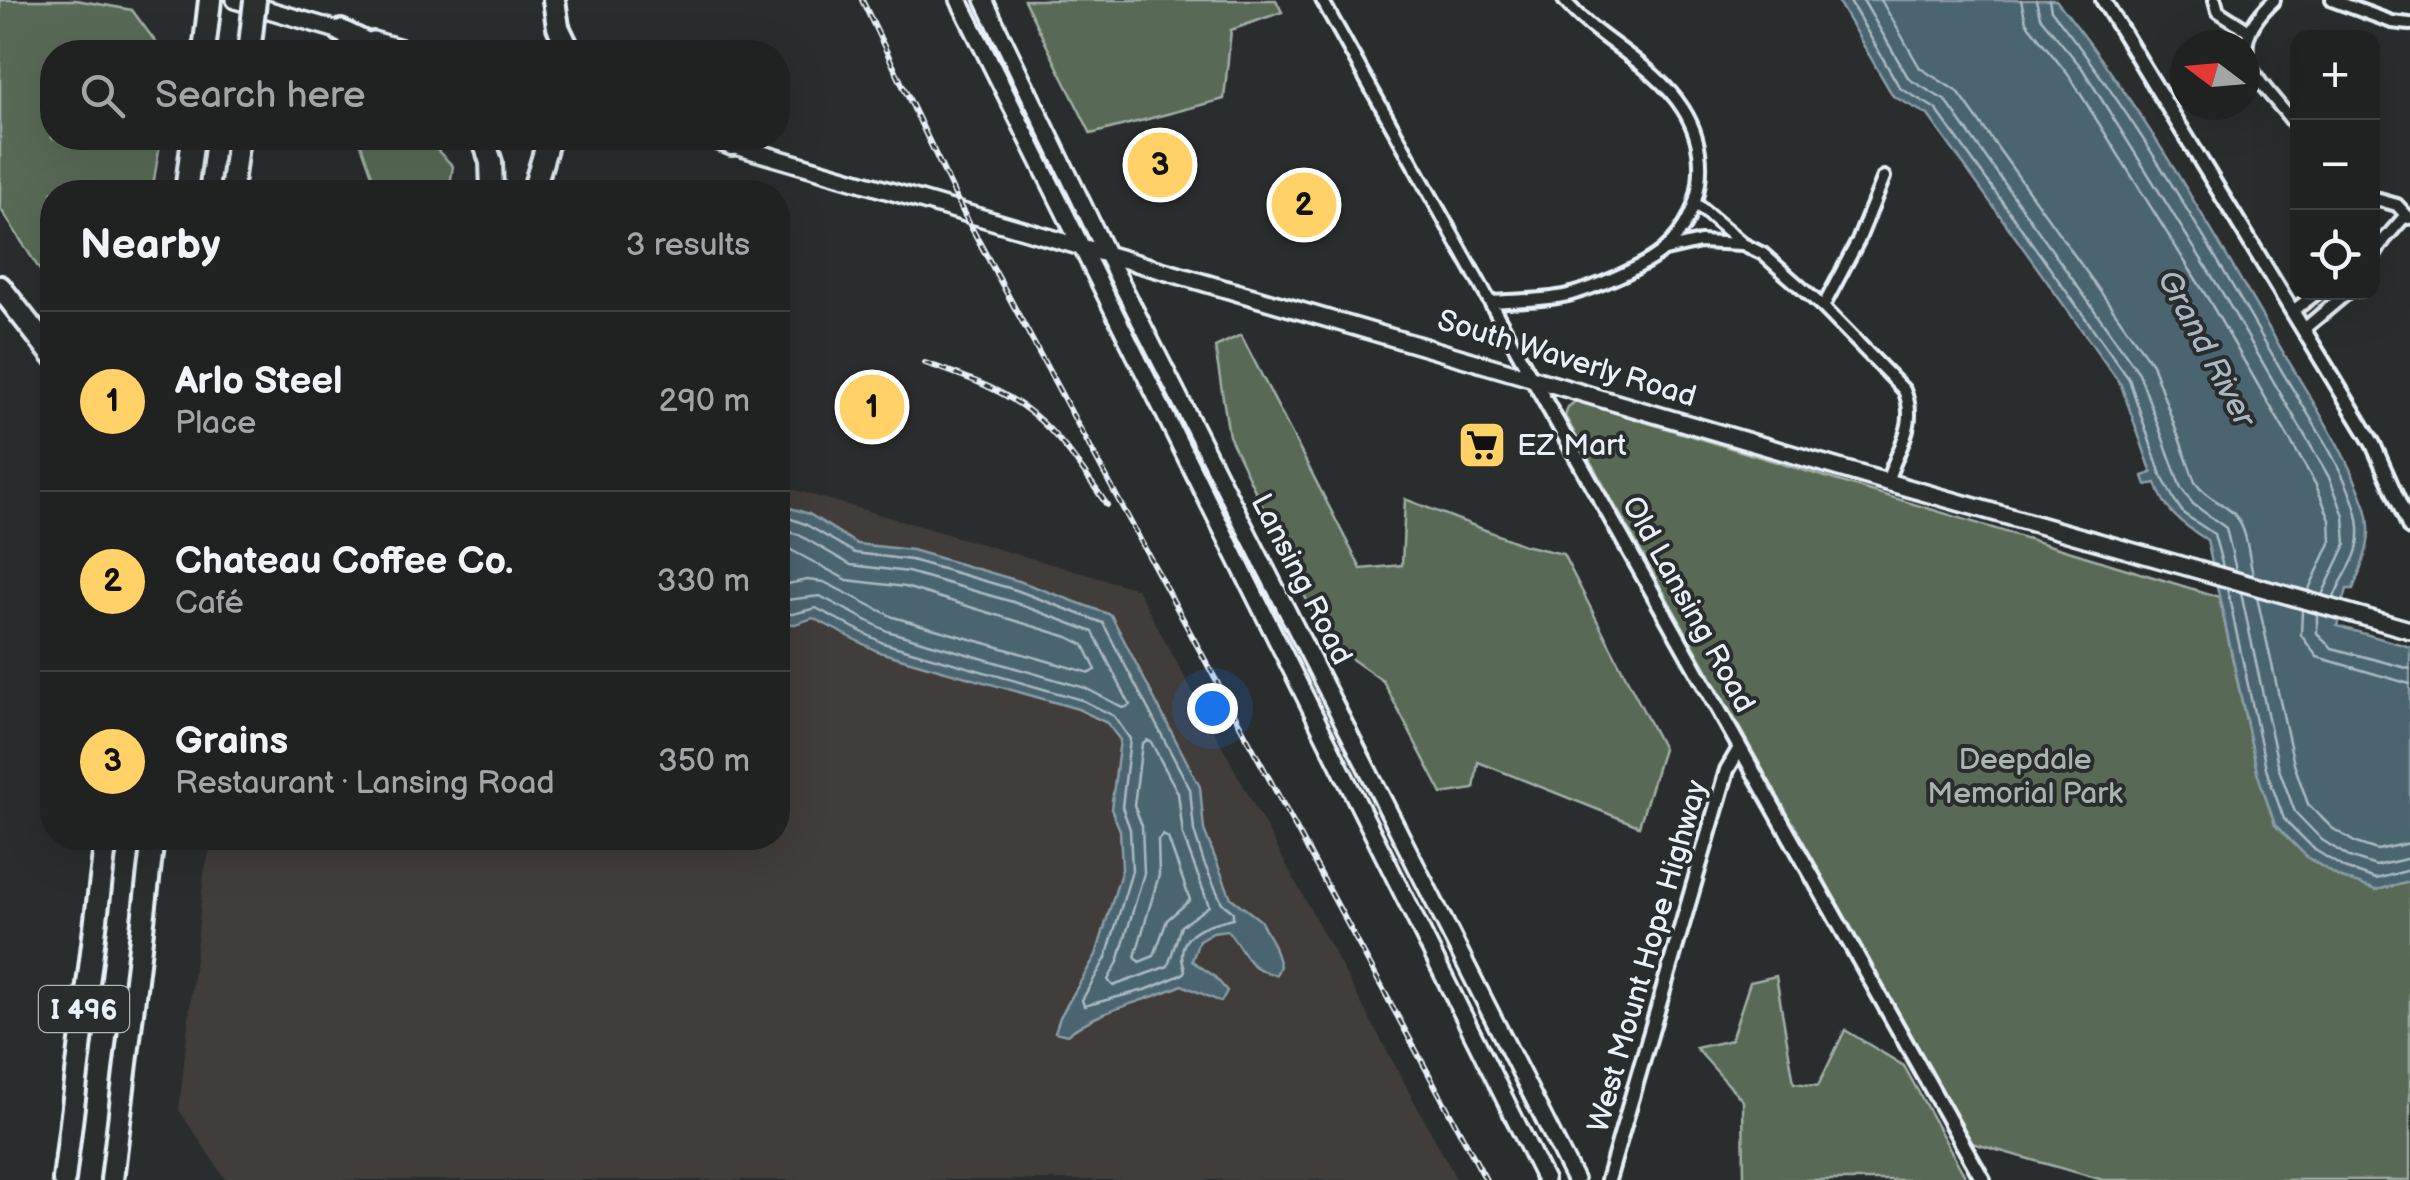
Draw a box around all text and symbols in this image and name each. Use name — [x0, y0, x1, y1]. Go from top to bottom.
north arrow — [2170, 30, 2260, 120]
map controls — [2290, 30, 2380, 300]
button: + — [2290, 30, 2380, 120]
search box — [40, 40, 790, 150]
icon: search — [75, 68, 130, 123]
text: Search here — [155, 73, 366, 118]
button: − — [2290, 120, 2380, 210]
pin: 3 — [1128, 128, 1192, 202]
pin: 2 — [1272, 168, 1336, 242]
button: locate — [2290, 210, 2380, 300]
text: Nearby — [80, 220, 220, 271]
text: 3 results — [626, 226, 750, 265]
water label: Grand River — [2148, 264, 2264, 436]
street label: South Waverly Road — [1433, 302, 1700, 415]
text: Arlo Steel — [175, 359, 343, 404]
pin: 1 — [840, 370, 904, 444]
text: 1 — [106, 382, 119, 421]
text: 290 m — [659, 382, 750, 421]
text: Place — [175, 404, 256, 443]
supermarket icon: EZ Mart — [1456, 419, 1508, 471]
place label: EZ Mart — [1517, 428, 1627, 464]
street label: Lansing Road — [1243, 488, 1360, 671]
street label: Old Lansing Road — [1614, 490, 1762, 719]
text: Chateau Coffee Co. — [175, 539, 513, 584]
text: 2 — [103, 562, 122, 601]
text: 330 m — [657, 562, 750, 601]
text: Café — [175, 584, 244, 623]
your location — [1187, 683, 1238, 734]
text: Grains — [175, 719, 288, 764]
text: 3 — [103, 742, 122, 781]
text: 350 m — [658, 742, 750, 781]
park label: Deepdale Memorial Park — [1927, 742, 2123, 812]
text: Restaurant · Lansing Road — [175, 764, 555, 803]
street label: West Mount Hope Highway — [1580, 776, 1716, 1136]
road number: I 496 — [39, 986, 129, 1032]

